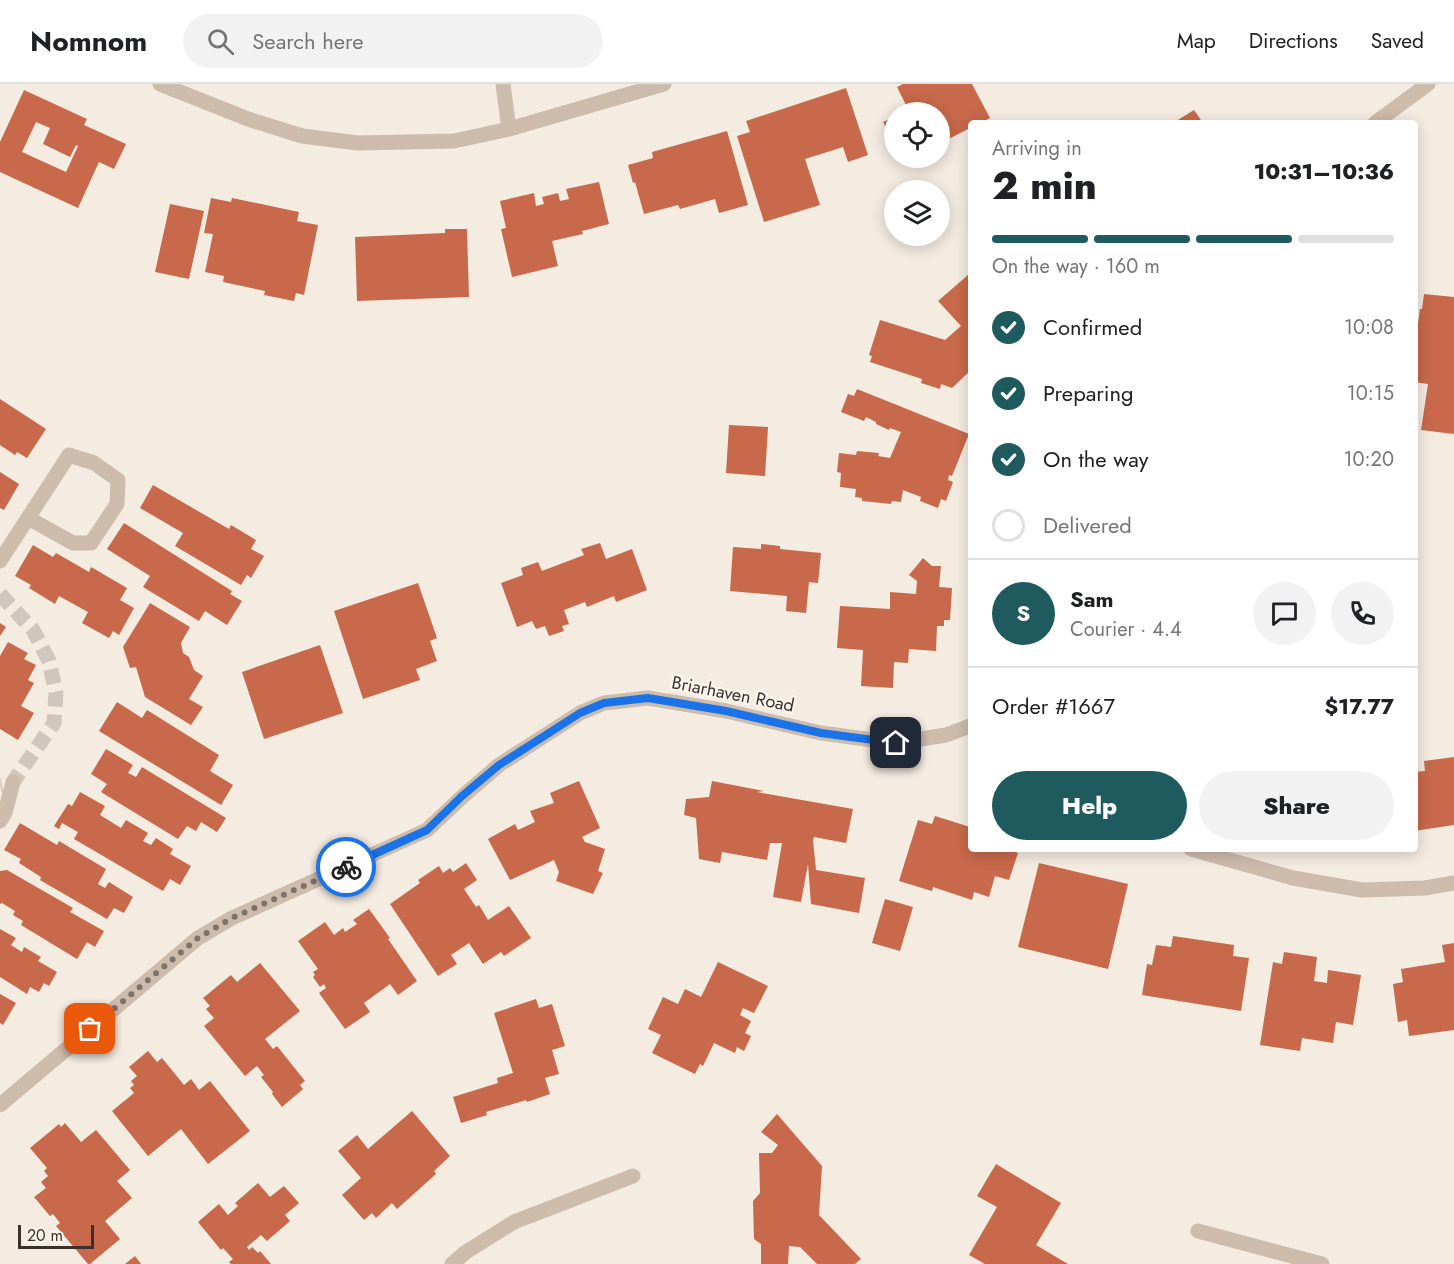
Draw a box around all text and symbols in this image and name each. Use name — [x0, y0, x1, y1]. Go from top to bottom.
search box — [183, 14, 603, 68]
text: Nomnom — [30, 21, 147, 62]
icon: search — [204, 25, 237, 58]
text: Search here — [252, 25, 364, 57]
text: Map — [1177, 26, 1216, 56]
text: Directions — [1249, 26, 1338, 56]
text: Saved — [1371, 26, 1424, 56]
map controls — [884, 102, 950, 246]
button: locate — [884, 102, 950, 168]
text: Arriving in — [992, 134, 1082, 163]
text: 10:31–10:36 — [1254, 155, 1394, 187]
text: 2 min — [992, 157, 1097, 214]
button: layers — [884, 180, 950, 246]
text: On the way · 160 m — [992, 252, 1160, 281]
icon: check — [992, 311, 1025, 344]
text: Confirmed — [1043, 311, 1142, 343]
text: 10:08 — [1344, 313, 1394, 342]
icon: check — [992, 377, 1025, 410]
text: Preparing — [1043, 377, 1134, 409]
text: 10:15 — [1347, 379, 1394, 408]
icon: check — [992, 443, 1025, 476]
text: On the way — [1043, 443, 1148, 475]
text: 10:20 — [1344, 445, 1394, 474]
text: Delivered — [1043, 509, 1132, 541]
button: chat — [1253, 582, 1316, 645]
button: phone — [1331, 582, 1394, 645]
text: Sam — [1070, 583, 1114, 615]
text: S — [1017, 597, 1030, 629]
text: Courier · 4.4 — [1070, 615, 1182, 644]
street label: Briarhaven Road — [669, 669, 797, 719]
text: Order #1667 — [992, 690, 1115, 722]
text: $17.77 — [1324, 690, 1394, 722]
pin — [870, 717, 921, 768]
icon: home — [879, 726, 912, 759]
button: Help — [992, 771, 1187, 840]
button: Share — [1199, 771, 1394, 840]
courier — [316, 837, 376, 897]
icon: bike — [330, 851, 363, 884]
pin — [64, 1003, 115, 1054]
icon: bag — [73, 1012, 106, 1045]
scale bar — [18, 1222, 94, 1250]
text: 20 m — [27, 1224, 63, 1247]

